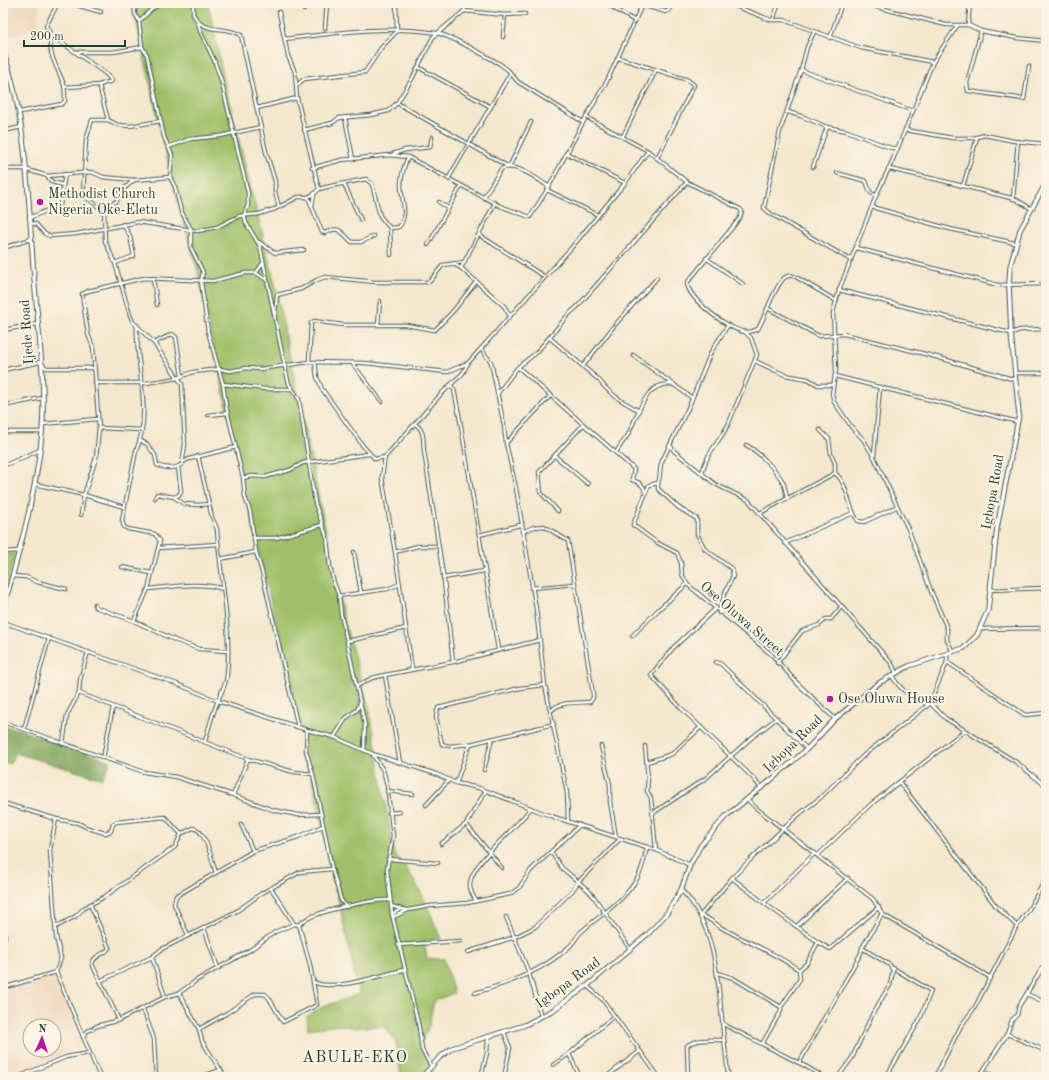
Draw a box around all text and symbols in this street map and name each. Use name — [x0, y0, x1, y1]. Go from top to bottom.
scale bar — [24, 22, 125, 48]
text: 200 m — [30, 31, 64, 43]
place label: Methodist Church Nigeria Oke-Eletu — [48, 187, 158, 217]
marker: Methodist Church Nigeria Oke-Eletu — [35, 197, 45, 207]
street label: Ijede Road — [18, 299, 36, 365]
street label: Igbopa Road — [979, 453, 1007, 531]
street label: Ose Oluwa Street — [698, 579, 787, 659]
place label: Ose Oluwa House — [838, 692, 945, 706]
marker: Ose Oluwa House — [825, 694, 835, 704]
street label: Igbopa Road — [761, 712, 825, 776]
street label: Igbopa Road — [533, 955, 603, 1011]
north arrow — [22, 1018, 62, 1058]
text: N — [38, 1024, 48, 1035]
district label: ABULE-EKO — [302, 1050, 408, 1066]

